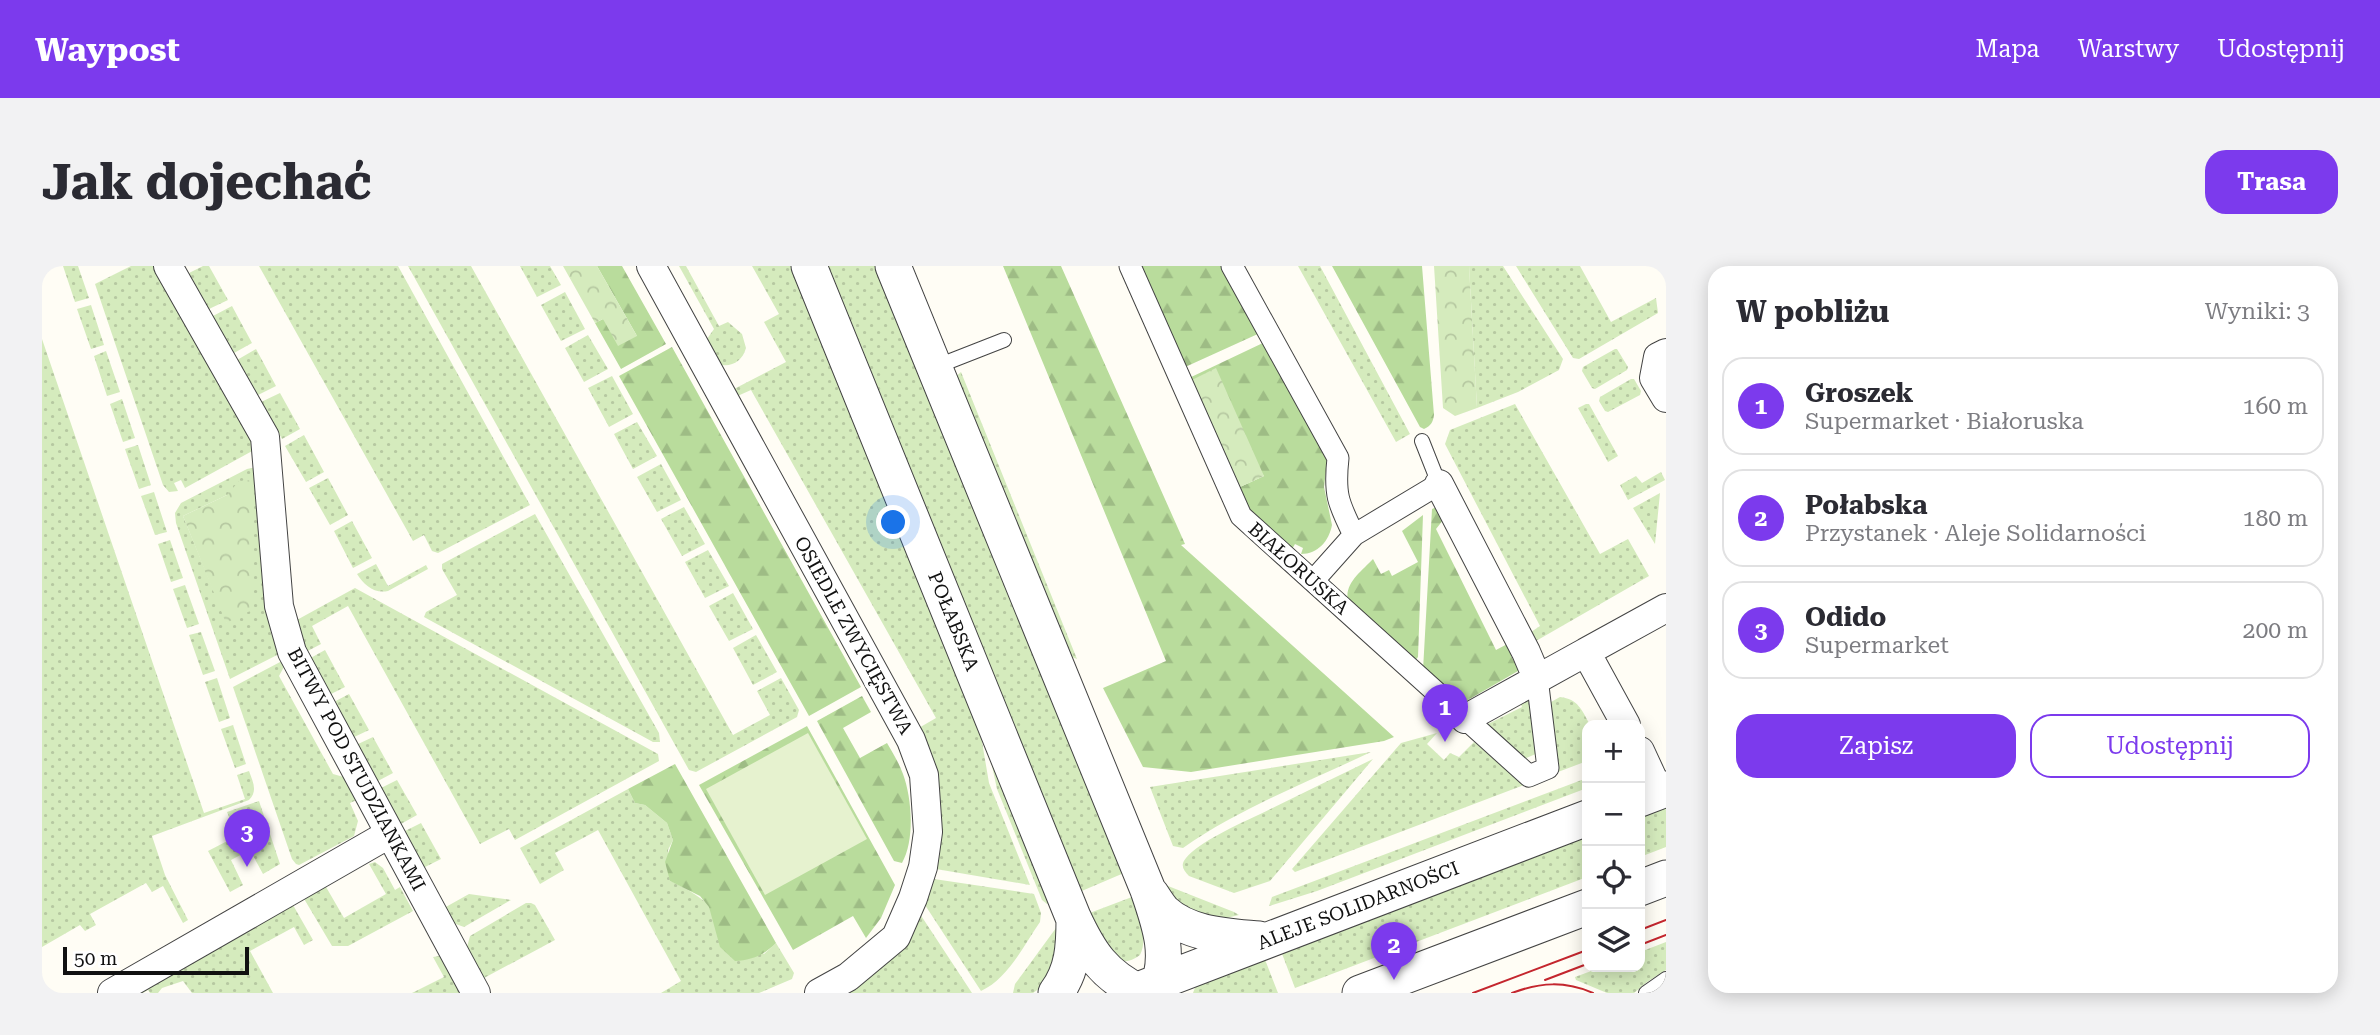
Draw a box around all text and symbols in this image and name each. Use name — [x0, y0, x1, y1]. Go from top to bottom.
text: Waypost — [35, 30, 180, 69]
text: Mapa — [1976, 35, 2040, 63]
text: Warstwy — [2078, 35, 2179, 63]
text: Udostępnij — [2217, 35, 2345, 63]
button: Trasa — [2205, 150, 2338, 214]
text: Jak dojechać — [42, 154, 372, 211]
text: W pobliżu — [1736, 294, 1889, 329]
text: Wyniki: 3 — [2205, 298, 2310, 325]
text: Groszek — [1805, 378, 1914, 408]
text: 1 — [1755, 393, 1767, 420]
text: 160 m — [2243, 393, 2308, 420]
text: Supermarket · Białoruska — [1805, 408, 2084, 435]
text: Połabska — [1805, 490, 1928, 520]
your location — [876, 505, 910, 539]
text: 2 — [1755, 505, 1767, 532]
text: 180 m — [2243, 505, 2308, 532]
street label: BIAŁORUSKA — [1244, 517, 1354, 620]
text: Przystanek · Aleje Solidarności — [1805, 520, 2146, 547]
street label: OSIEDLE ZWYCIĘSTWA — [790, 532, 918, 739]
street label: POŁABSKA — [923, 568, 984, 675]
text: Odido — [1805, 602, 1886, 632]
text: 3 — [1755, 617, 1767, 644]
text: 200 m — [2243, 617, 2308, 644]
text: Supermarket — [1805, 632, 1949, 659]
street label: BITWY POD STUDZIANKAMI — [283, 644, 430, 895]
pin: 1 — [1422, 684, 1468, 742]
button: Zapisz — [1736, 714, 2016, 778]
button: Udostępnij — [2030, 714, 2310, 778]
map controls — [1582, 720, 1645, 972]
button: + — [1582, 720, 1645, 783]
button: − — [1582, 783, 1645, 846]
pin: 3 — [224, 809, 270, 867]
button: locate — [1582, 846, 1645, 909]
street label: ALEJE SOLIDARNOŚCI — [1254, 856, 1462, 955]
button: layers — [1582, 909, 1645, 972]
pin: 2 — [1371, 922, 1417, 980]
scale bar — [63, 944, 248, 976]
text: 50 m — [74, 947, 117, 970]

